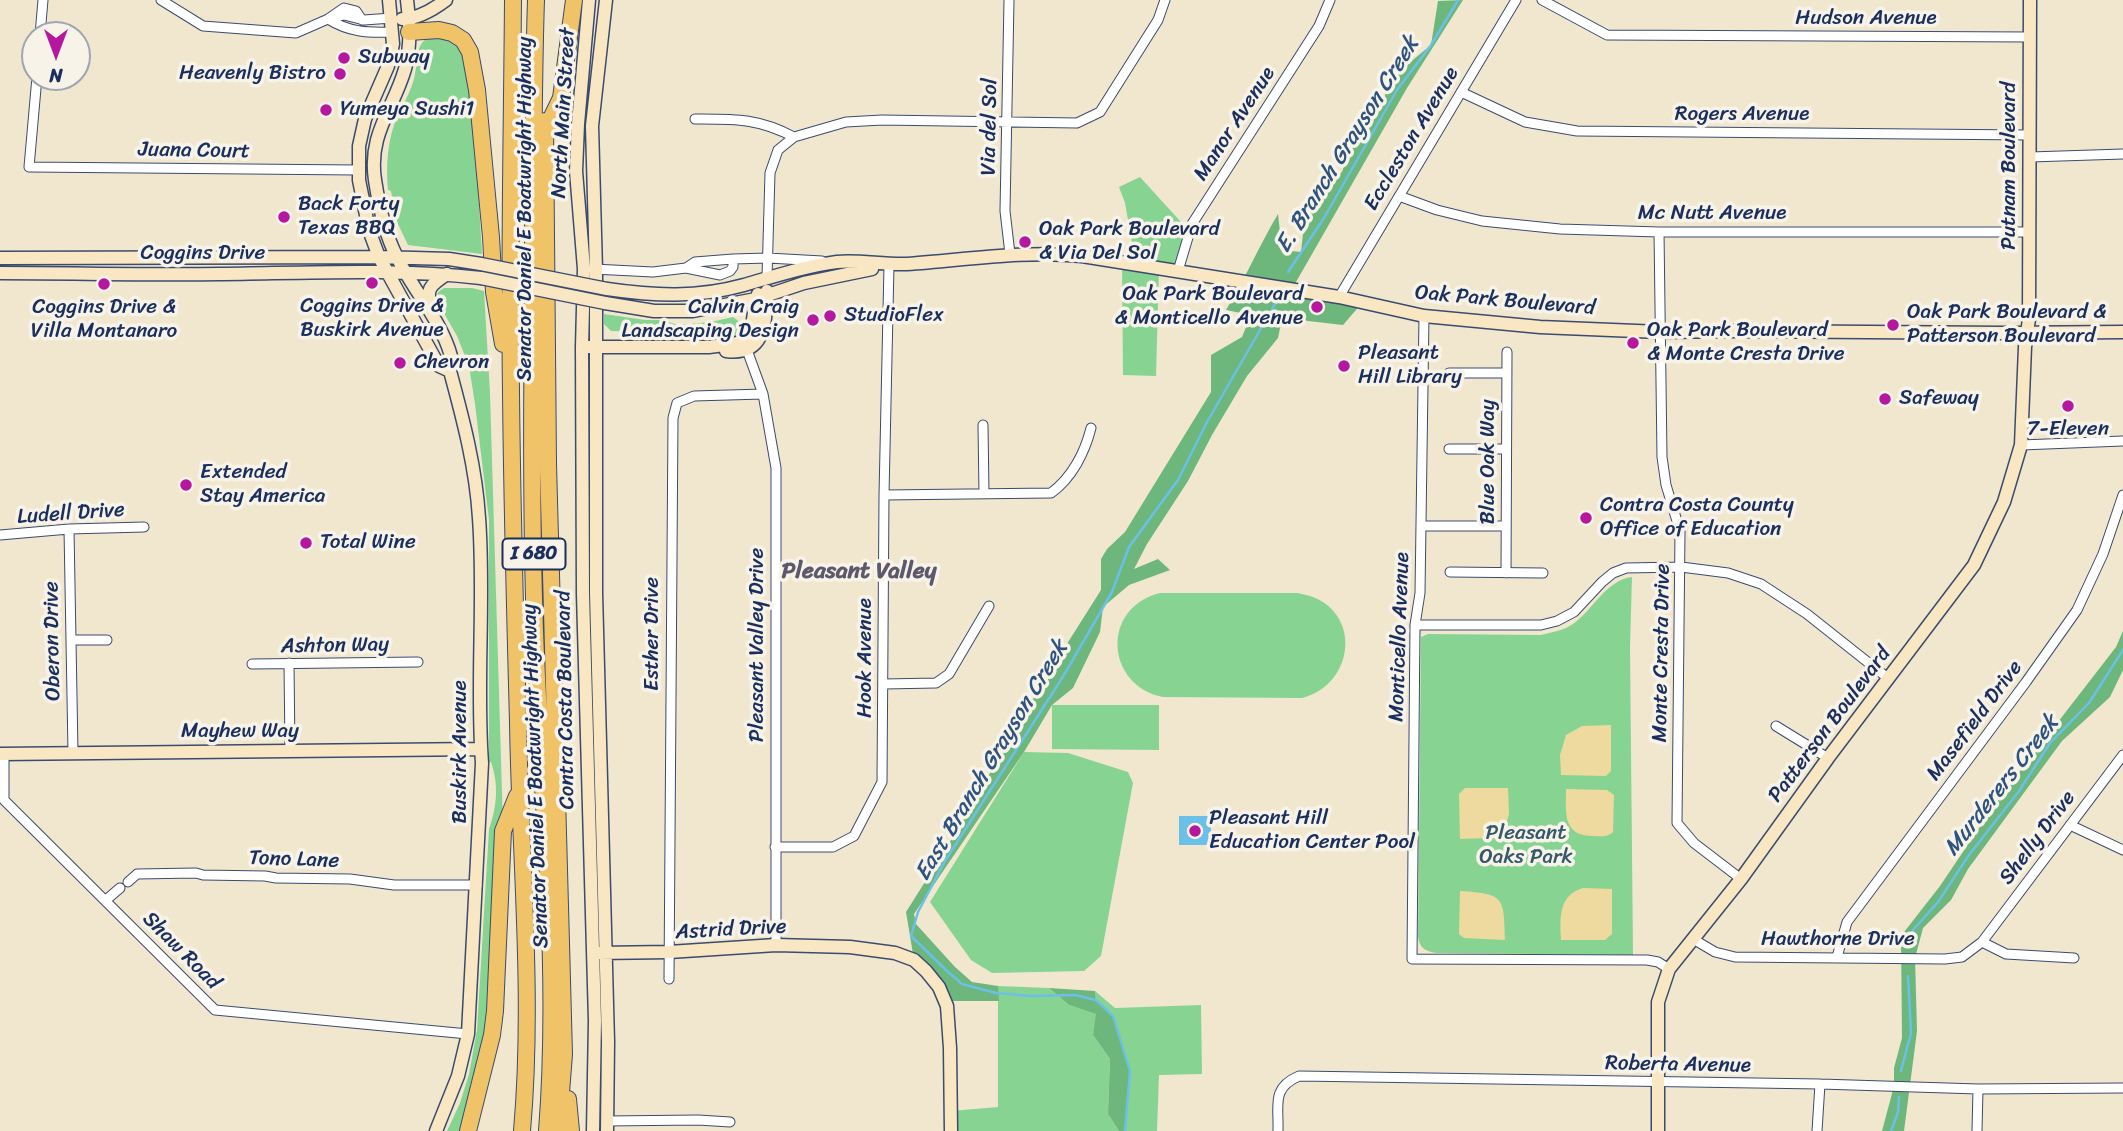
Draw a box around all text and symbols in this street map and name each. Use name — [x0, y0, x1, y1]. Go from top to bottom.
street label: Hudson Avenue — [1795, 6, 1937, 32]
north arrow — [21, 21, 91, 91]
street label: North Main Street — [547, 27, 581, 199]
water label: E. Branch Grayson Creek — [1270, 32, 1426, 258]
street label: Senator Daniel E Boatwright Highway — [513, 37, 539, 381]
place label: Subway — [358, 45, 430, 71]
marker: Subway — [336, 50, 352, 66]
text: N — [49, 59, 63, 92]
place label: Heavenly Bistro — [179, 61, 326, 87]
street label: Manor Avenue — [1189, 62, 1281, 186]
street label: Eccleston Avenue — [1359, 63, 1465, 215]
marker: Heavenly Bistro — [332, 66, 348, 82]
street label: Via del Sol — [977, 78, 1003, 176]
street label: Putnam Boulevard — [1997, 82, 2023, 250]
place label: Yumeya Sushi1 — [340, 97, 474, 123]
marker: Yumeya Sushi1 — [318, 102, 334, 118]
street label: Rogers Avenue — [1675, 102, 1809, 128]
street label: Juana Court — [138, 137, 250, 165]
place label: Back Forty Texas BBQ — [298, 192, 400, 242]
street label: Mc Nutt Avenue — [1638, 201, 1786, 227]
marker: Back Forty Texas BBQ — [276, 209, 292, 225]
place label: Oak Park Boulevard & Via Del Sol — [1039, 217, 1220, 267]
marker: Oak Park Boulevard & Via Del Sol — [1017, 234, 1033, 250]
street label: Coggins Drive — [141, 241, 265, 267]
marker: Coggins Drive & Buskirk Avenue — [364, 275, 380, 291]
marker: Coggins Drive & Villa Montanaro — [96, 276, 112, 292]
street label: Oak Park Boulevard — [1414, 281, 1596, 321]
place label: Oak Park Boulevard & Monticello Avenue — [1114, 282, 1303, 332]
place label: Coggins Drive & Buskirk Avenue — [300, 294, 444, 344]
place label: Coggins Drive & Villa Montanaro — [31, 295, 177, 345]
place label: Calvin Craig Landscaping Design — [622, 295, 799, 345]
marker: Oak Park Boulevard & Monticello Avenue — [1309, 299, 1325, 315]
place label: Oak Park Boulevard & Patterson Boulevard — [1907, 300, 2106, 350]
place label: StudioFlex — [844, 303, 944, 329]
marker: StudioFlex — [822, 308, 838, 324]
marker: Calvin Craig Landscaping Design — [805, 312, 821, 328]
marker: Oak Park Boulevard & Patterson Boulevard — [1885, 317, 1901, 333]
place label: Oak Park Boulevard & Monte Cresta Drive — [1647, 318, 1844, 368]
marker: Oak Park Boulevard & Monte Cresta Drive — [1625, 335, 1641, 351]
place label: Pleasant Hill Library — [1358, 341, 1462, 391]
place label: Chevron — [414, 350, 489, 376]
marker: Chevron — [392, 355, 408, 371]
marker: Pleasant Hill Library — [1336, 358, 1352, 374]
place label: Safeway — [1899, 386, 1979, 412]
marker: Safeway — [1877, 391, 1893, 407]
marker: 7-Eleven — [2060, 398, 2076, 414]
street label: Blue Oak Way — [1476, 399, 1502, 525]
place label: 7-Eleven — [2027, 417, 2109, 443]
place label: Extended Stay America — [200, 460, 325, 510]
marker: Extended Stay America — [178, 477, 194, 493]
place label: Contra Costa County Office of Education — [1600, 493, 1794, 543]
street label: Ludell Drive — [16, 498, 126, 530]
marker: Contra Costa County Office of Education — [1578, 510, 1594, 526]
place label: Total Wine — [320, 530, 416, 556]
marker: Total Wine — [298, 535, 314, 551]
road number: I 680 — [503, 538, 566, 569]
street label: Pleasant Valley Drive — [745, 548, 771, 742]
street label: Monticello Avenue — [1384, 552, 1416, 722]
district label: Pleasant Valley — [782, 558, 936, 586]
street label: Monte Cresta Drive — [1648, 563, 1676, 743]
street label: Esther Drive — [640, 577, 666, 691]
street label: Oberon Drive — [39, 581, 67, 701]
street label: Contra Costa Boulevard — [551, 590, 581, 810]
street label: Hook Avenue — [853, 598, 879, 718]
street label: Senator Daniel E Boatwright Highway — [517, 603, 555, 949]
street label: Ashton Way — [281, 632, 389, 660]
water label: East Branch Grayson Creek — [909, 636, 1075, 886]
street label: Patterson Boulevard — [1763, 642, 1897, 808]
street label: Masefield Drive — [1922, 656, 2028, 786]
street label: Buskirk Avenue — [448, 680, 474, 824]
water label: Murderers Creek — [1939, 710, 2065, 862]
street label: Mayhew Way — [181, 719, 299, 745]
street label: Shelly Drive — [1995, 786, 2081, 890]
place label: Pleasant Hill Education Center Pool — [1209, 806, 1415, 856]
park label: Pleasant Oaks Park — [1479, 821, 1573, 871]
marker: Pleasant Hill Education Center Pool — [1187, 823, 1203, 839]
street label: Tono Lane — [248, 846, 340, 874]
street label: Shaw Road — [137, 907, 225, 995]
street label: Astrid Drive — [675, 915, 787, 945]
street label: Hawthorne Drive — [1761, 927, 1915, 953]
street label: Roberta Avenue — [1605, 1051, 1751, 1079]

